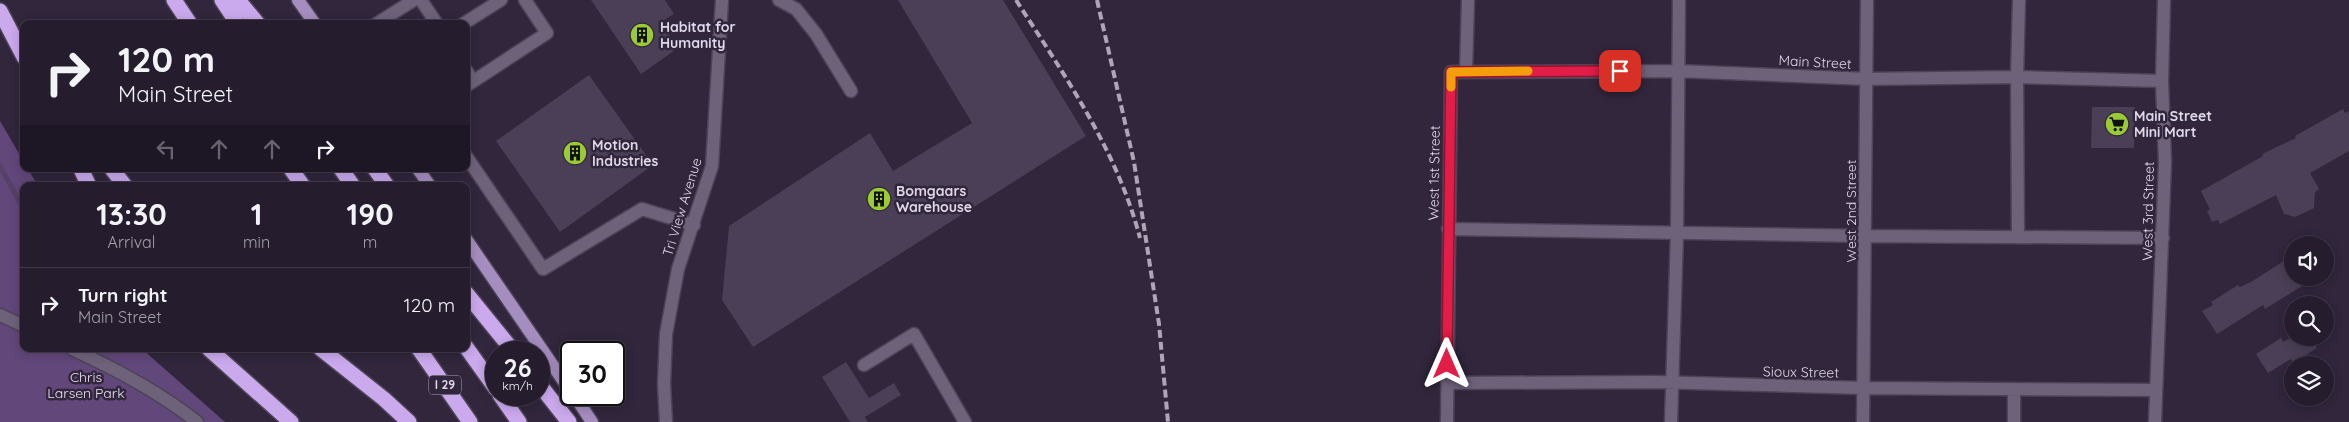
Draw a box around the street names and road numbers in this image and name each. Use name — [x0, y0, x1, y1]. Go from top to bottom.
street label: Main Street — [1778, 51, 1852, 73]
street label: West 1st Street — [1424, 125, 1444, 221]
street label: Tri View Avenue — [658, 155, 706, 259]
street label: West 2nd Street — [1842, 159, 1860, 262]
street label: West 3rd Street — [2138, 161, 2158, 261]
street label: Sioux Street — [1763, 362, 1839, 382]
road number: I 29 — [429, 376, 461, 394]

